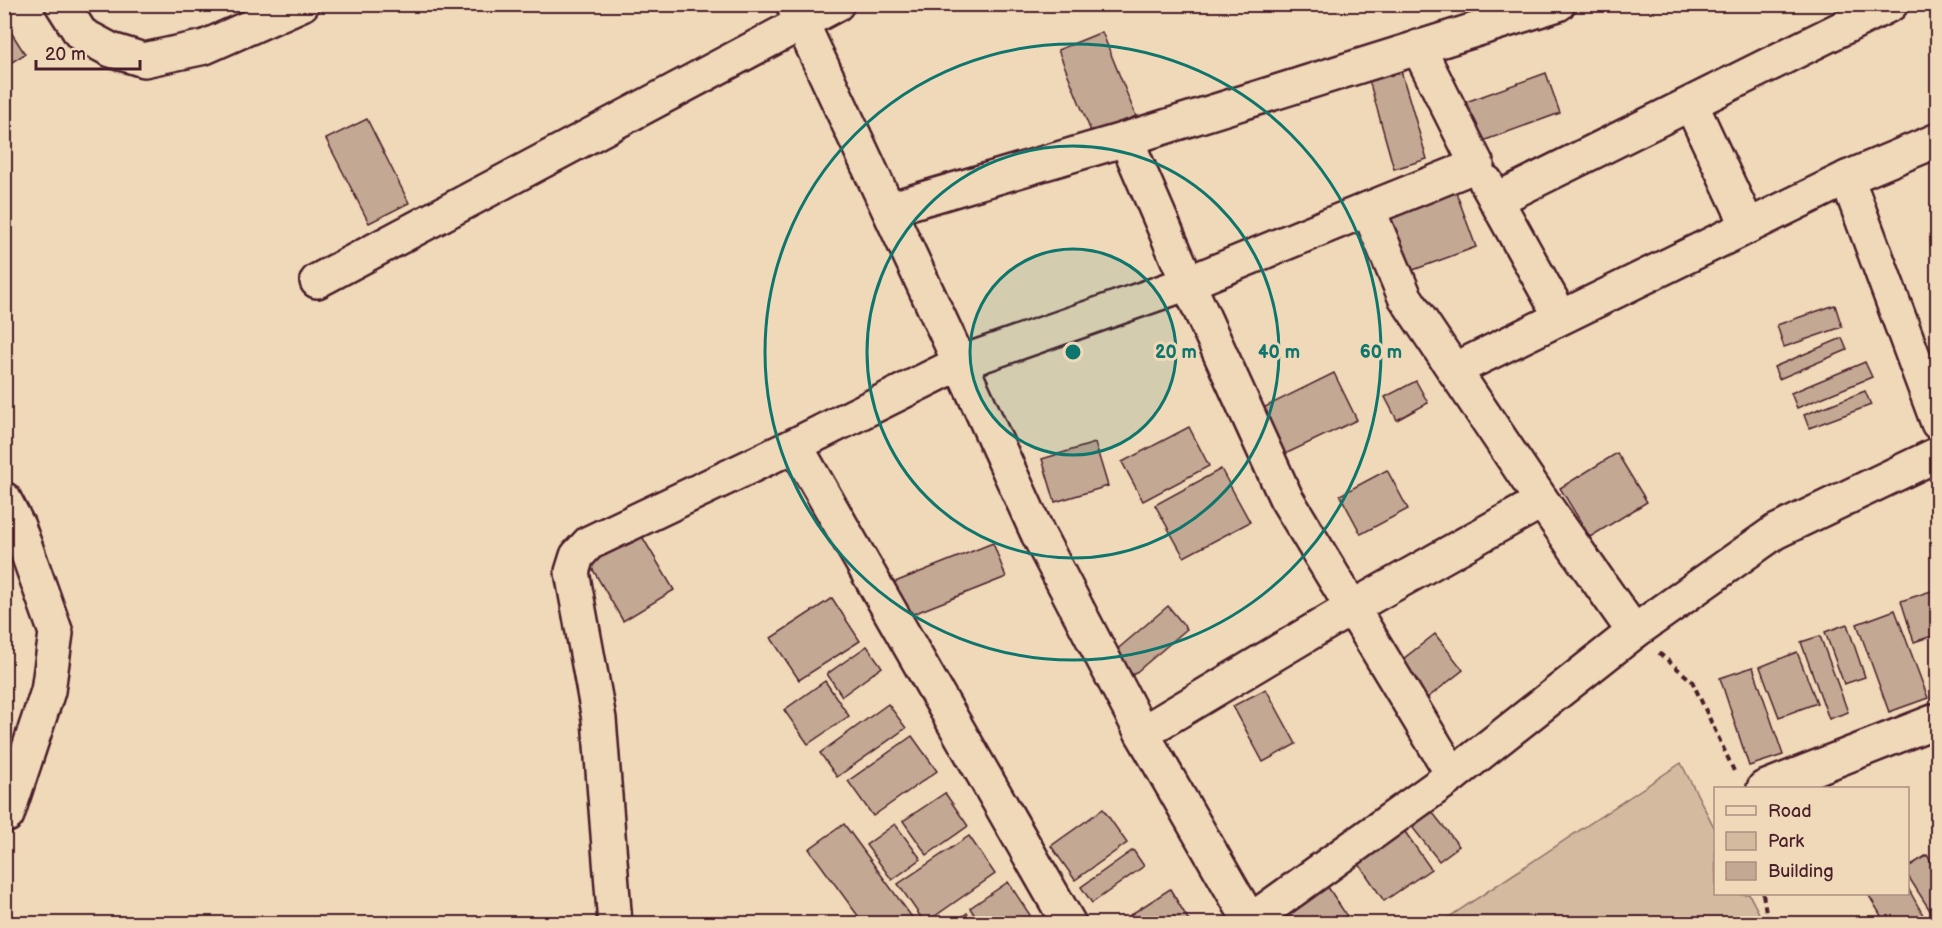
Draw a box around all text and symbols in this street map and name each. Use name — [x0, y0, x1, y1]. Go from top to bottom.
scale bar — [36, 33, 140, 71]
text: 20 m — [45, 44, 86, 65]
centre of rings — [1063, 342, 1083, 362]
text: 20 m — [1155, 342, 1197, 363]
text: 40 m — [1258, 342, 1300, 363]
text: 60 m — [1360, 342, 1402, 363]
legend — [1714, 787, 1909, 895]
text: Road — [1768, 801, 1812, 822]
text: Park — [1768, 831, 1804, 852]
text: Building — [1768, 861, 1834, 882]

